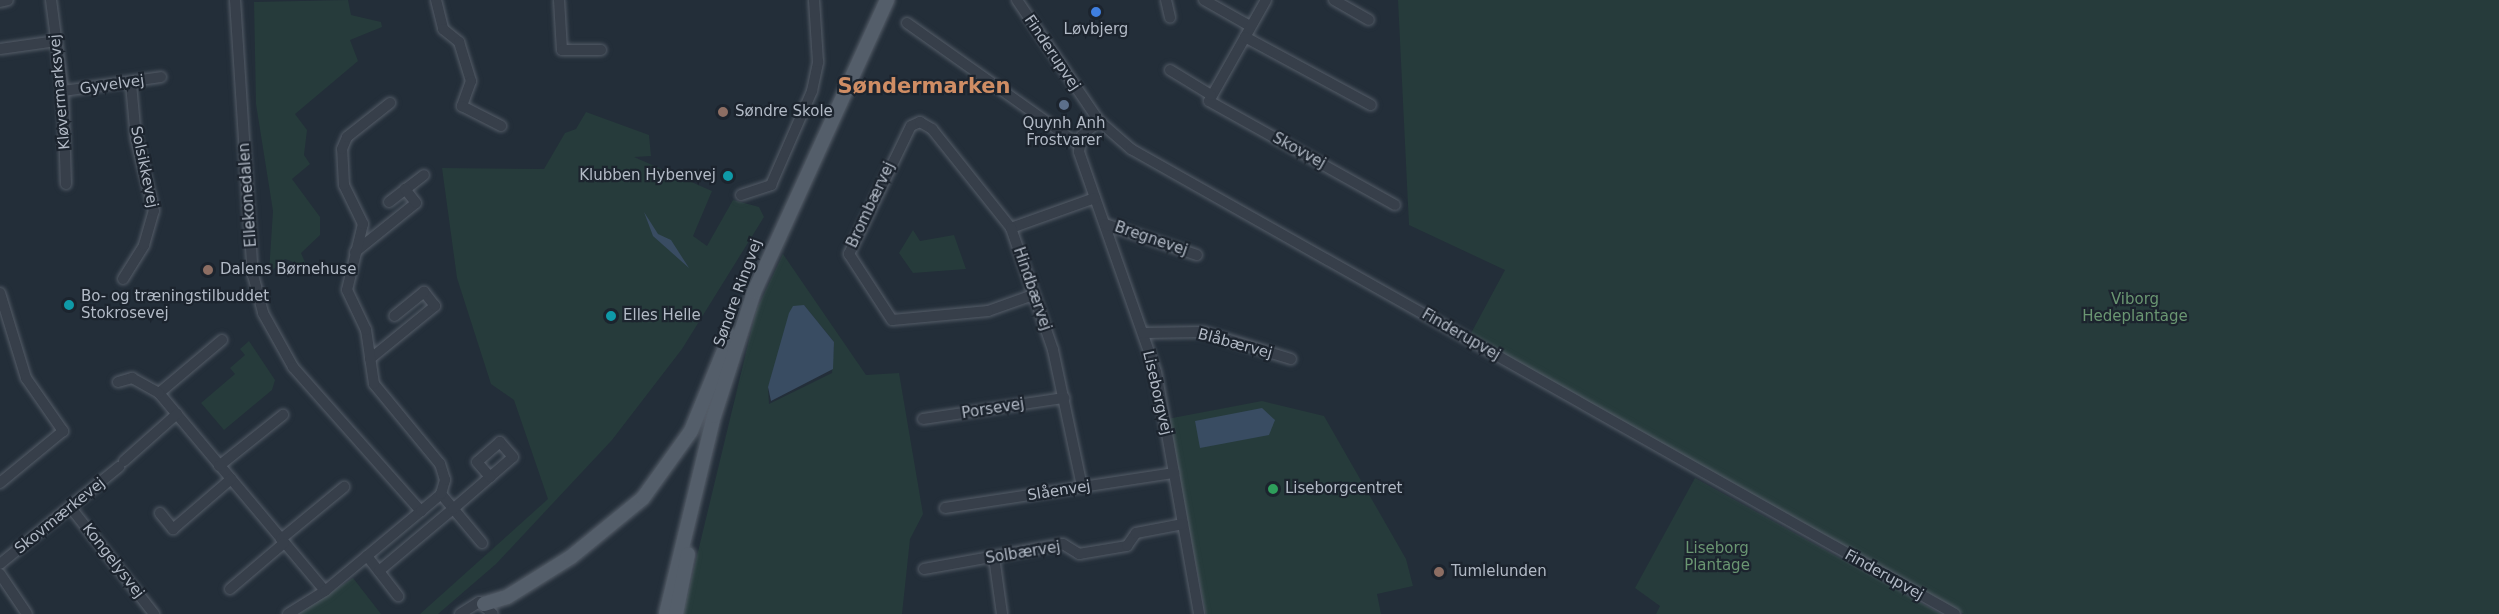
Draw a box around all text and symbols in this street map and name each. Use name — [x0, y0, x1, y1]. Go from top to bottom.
marker: Løvbjerg — [1089, 5, 1103, 19]
street label: Finderupvej — [1020, 12, 1084, 94]
place label: Løvbjerg — [1064, 21, 1128, 39]
street label: Kløvermarksvej — [46, 33, 74, 151]
street label: Gyvelvej — [79, 72, 145, 98]
district label: Søndermarken — [837, 73, 1011, 99]
marker: Quynh Anh Frostvarer — [1057, 98, 1071, 112]
place label: Søndre Skole — [735, 103, 833, 121]
marker: Søndre Skole — [716, 105, 730, 119]
place label: Quynh Anh Frostvarer — [1022, 114, 1106, 149]
street label: Solsikkevej — [127, 124, 161, 210]
street label: Skovvej — [1269, 129, 1329, 173]
street label: Ellekonedalen — [235, 142, 261, 248]
street label: Brombærvej — [843, 159, 899, 251]
place label: Klubben Hybenvej — [579, 167, 716, 185]
marker: Klubben Hybenvej — [721, 169, 735, 183]
street label: Bregnevej — [1112, 218, 1190, 260]
street label: Søndre Ringvej — [710, 237, 766, 349]
street label: Hindbærvej — [1009, 245, 1055, 333]
place label: Dalens Børnehuse — [220, 261, 356, 279]
marker: Dalens Børnehuse — [201, 263, 215, 277]
place label: Bo- og træningstilbuddet Stokrosevej — [81, 287, 269, 322]
park label: Viborg Hedeplantage — [2082, 290, 2188, 325]
marker: Bo- og træningstilbuddet Stokrosevej — [62, 298, 76, 312]
street label: Finderupvej — [1419, 305, 1503, 365]
place label: Elles Helle — [623, 307, 701, 325]
marker: Elles Helle — [604, 309, 618, 323]
street label: Blåbærvej — [1196, 325, 1274, 363]
street label: Liseborgvej — [1139, 349, 1175, 437]
street label: Porsevej — [960, 395, 1026, 423]
street label: Skovmærkevej — [11, 474, 109, 558]
street label: Slåenvej — [1026, 477, 1092, 505]
place label: Liseborgcentret — [1285, 480, 1403, 498]
marker: Liseborgcentret — [1266, 482, 1280, 496]
street label: Kongelysvej — [78, 520, 148, 602]
street label: Solbærvej — [984, 538, 1062, 568]
park label: Liseborg Plantage — [1684, 539, 1750, 574]
street label: Finderupvej — [1841, 546, 1927, 604]
place label: Tumlelunden — [1451, 563, 1547, 581]
marker: Tumlelunden — [1432, 565, 1446, 579]

